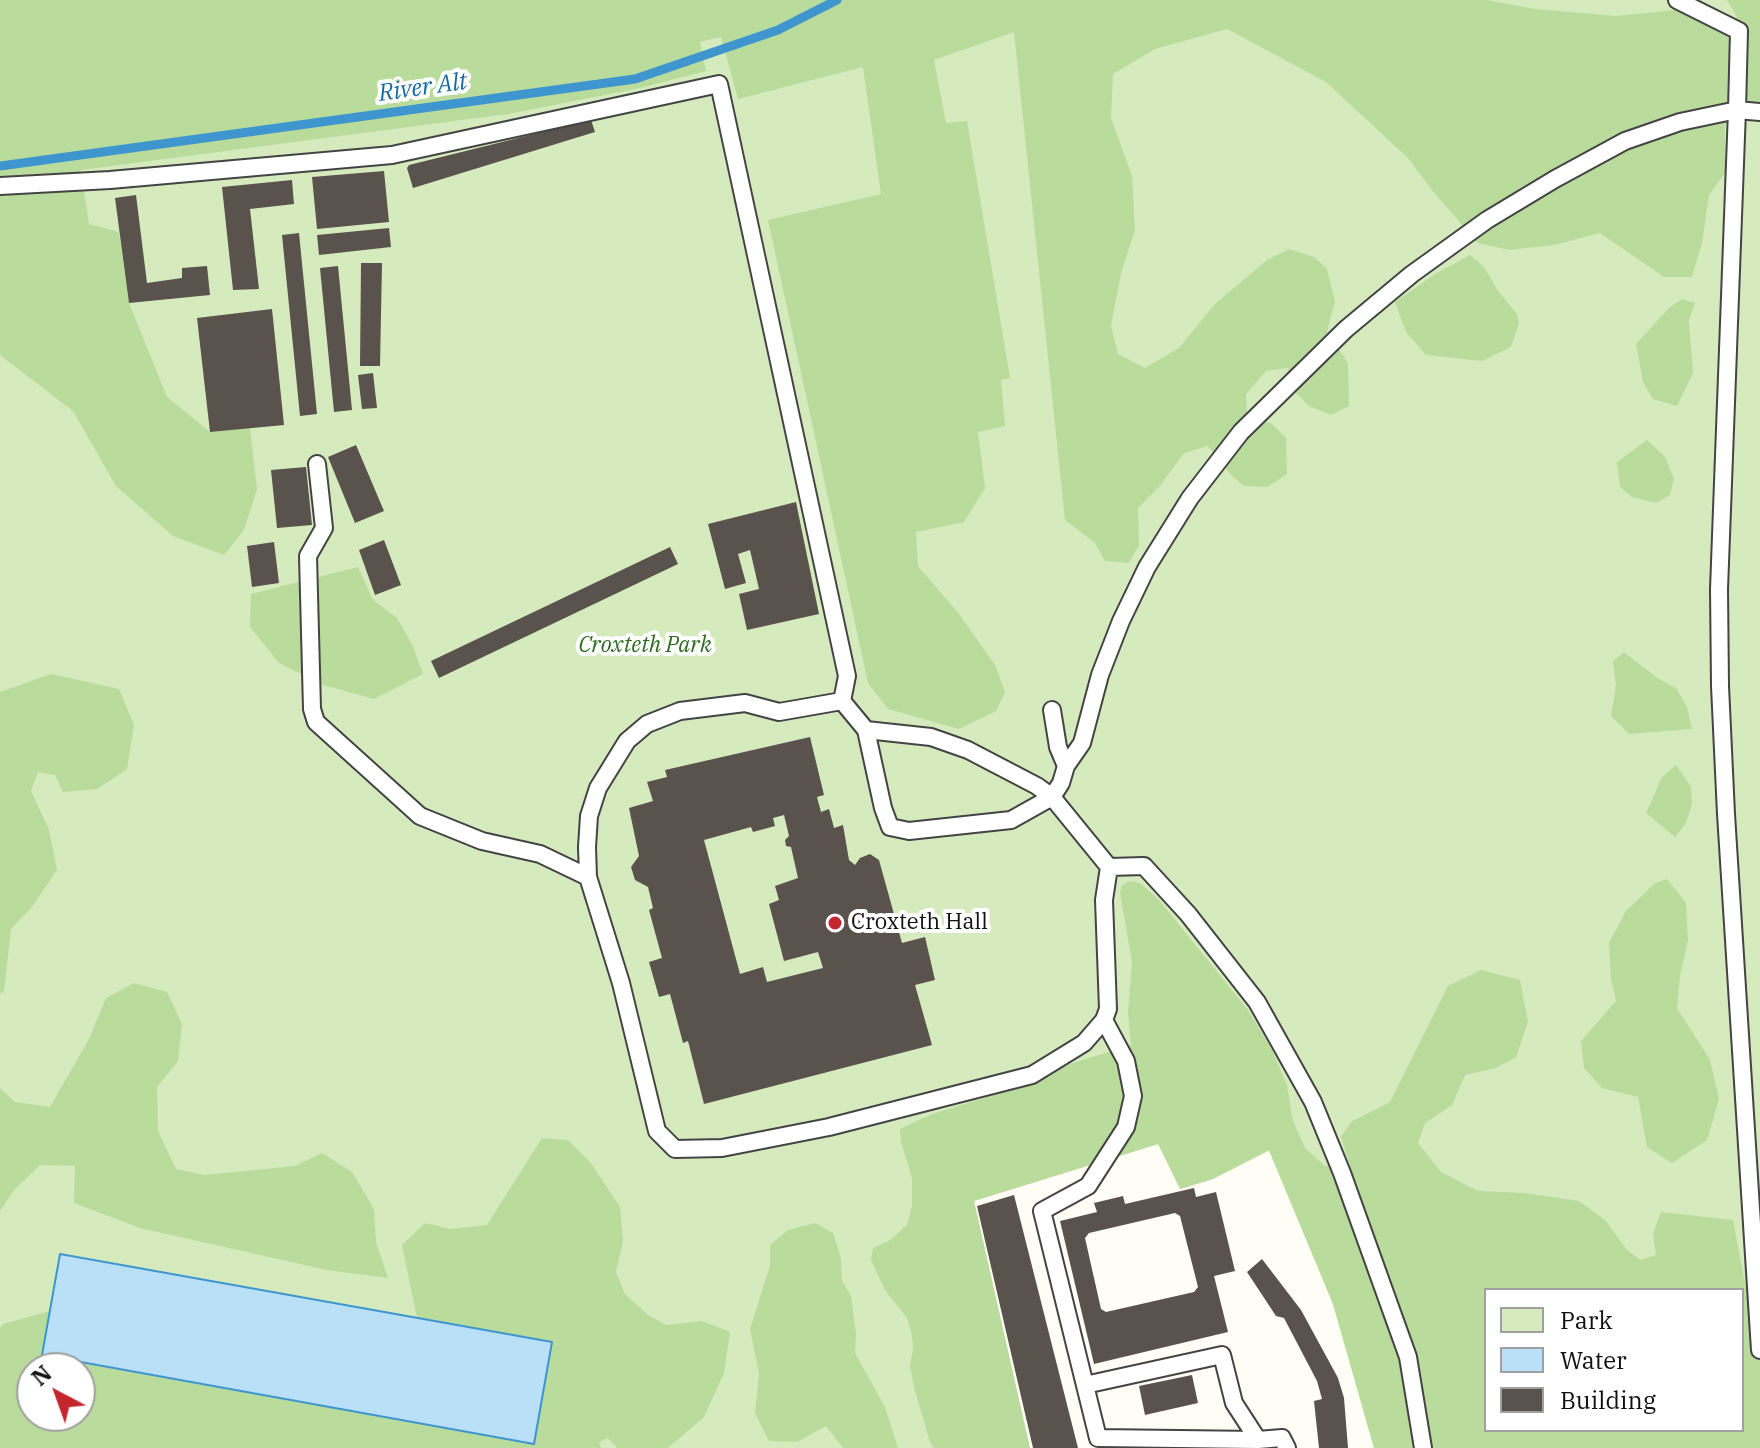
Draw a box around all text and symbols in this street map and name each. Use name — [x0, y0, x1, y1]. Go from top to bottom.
water label: River Alt — [377, 68, 469, 108]
park label: Croxteth Park — [578, 633, 712, 659]
place label: Croxteth Hall — [851, 910, 988, 936]
marker: Croxteth Hall — [826, 914, 844, 932]
legend — [1484, 1288, 1744, 1432]
text: Park — [1560, 1304, 1612, 1336]
text: Water — [1560, 1344, 1627, 1376]
north arrow — [16, 1352, 96, 1432]
text: N — [25, 1358, 57, 1392]
text: Building — [1560, 1384, 1656, 1416]

